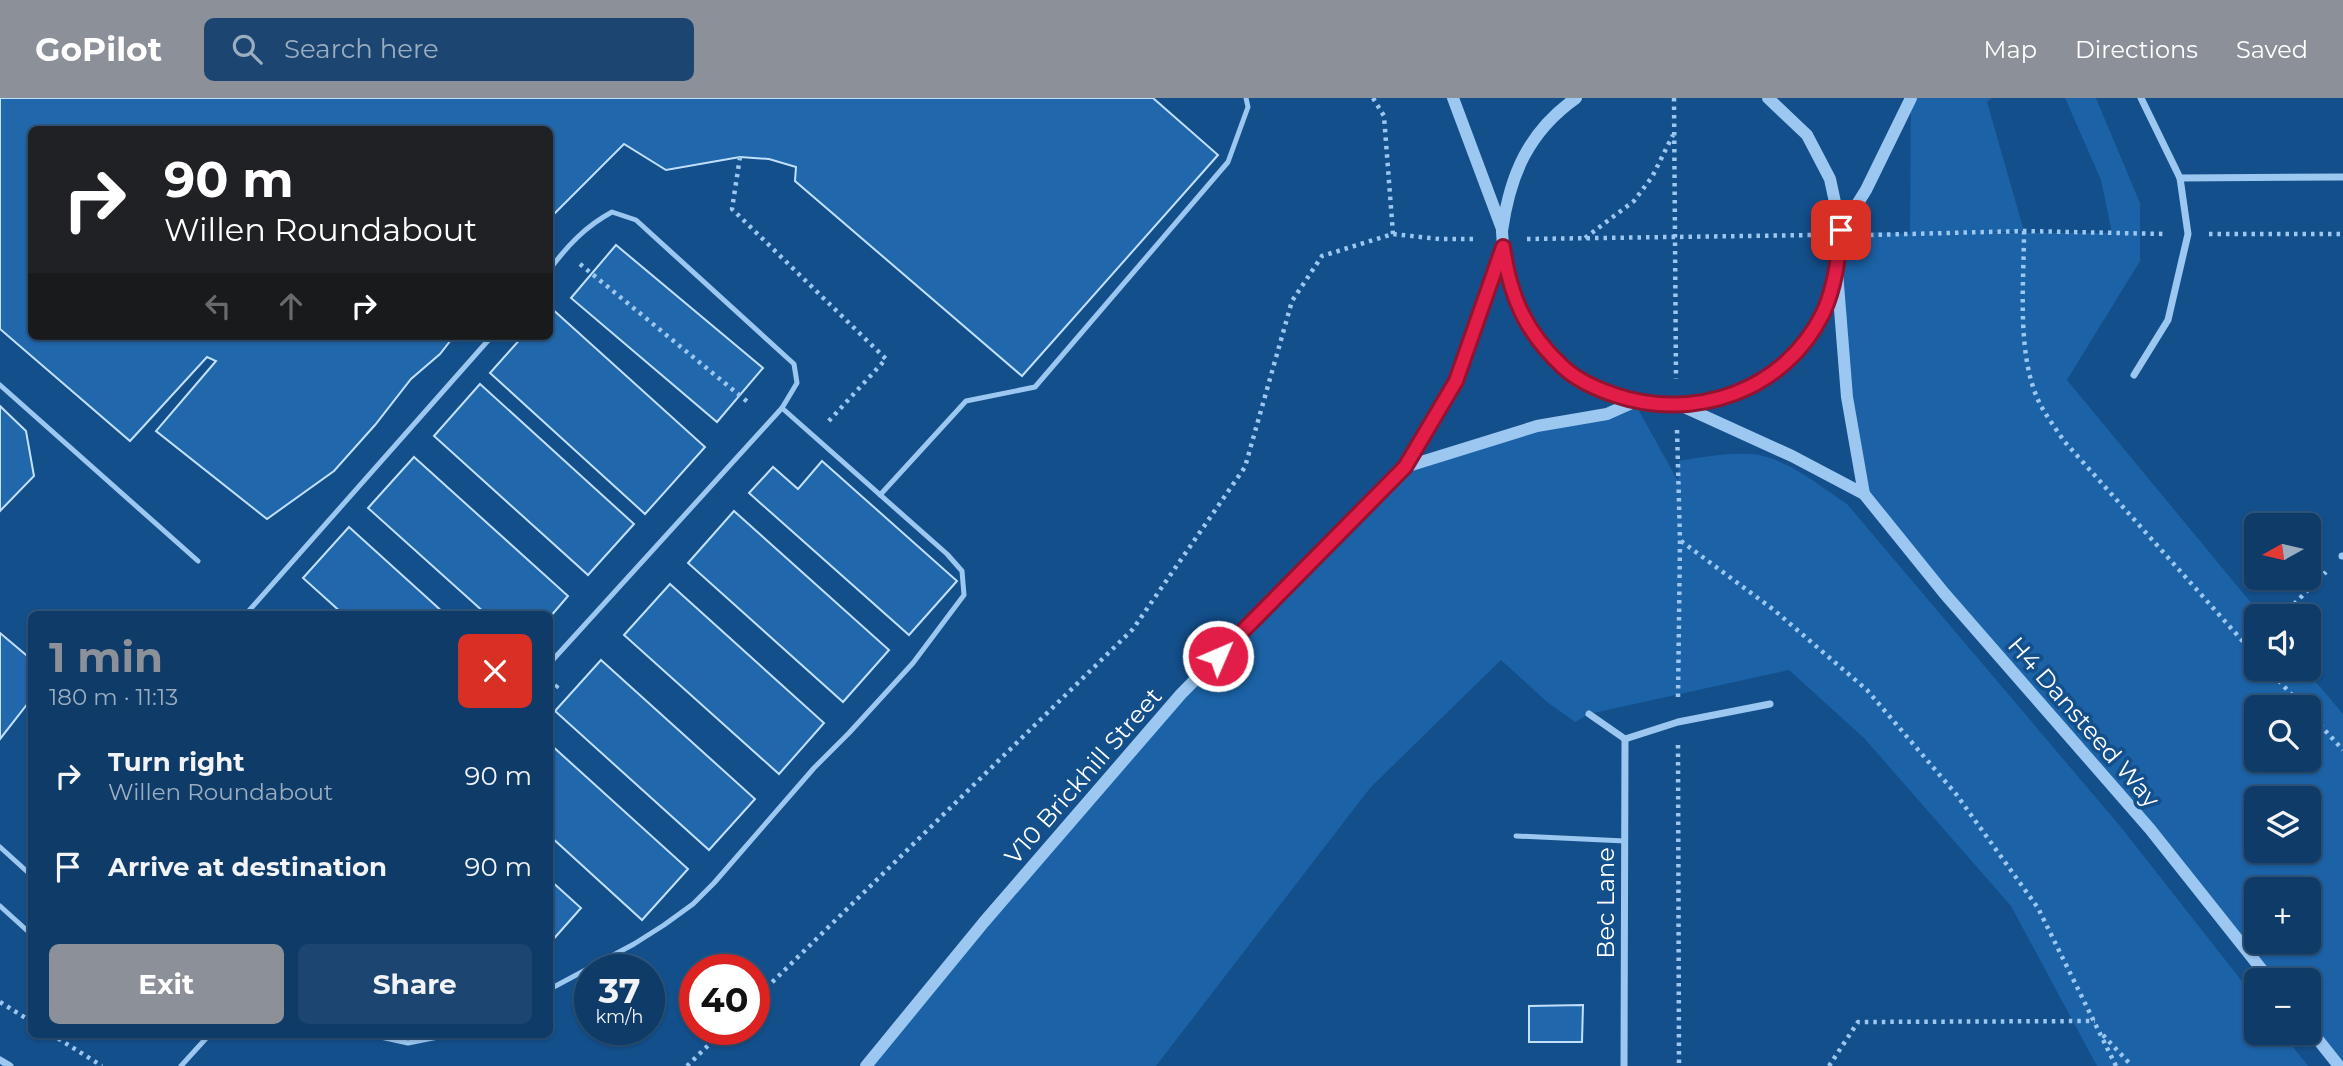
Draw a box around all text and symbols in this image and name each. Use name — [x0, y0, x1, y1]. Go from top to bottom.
search box — [204, 18, 694, 81]
text: GoPilot — [35, 29, 162, 69]
icon: search — [228, 30, 266, 68]
text: Search here — [284, 33, 439, 65]
text: Map — [1984, 35, 2037, 64]
text: Directions — [2075, 35, 2198, 64]
text: Saved — [2236, 35, 2308, 64]
text: 90 m — [164, 150, 294, 209]
icon: right — [49, 154, 140, 245]
pin — [1811, 200, 1871, 260]
text: Willen Roundabout — [164, 210, 477, 249]
icon: arrive — [1822, 211, 1860, 249]
icon: left — [199, 287, 237, 325]
icon: ahead — [272, 287, 310, 325]
icon: right — [345, 287, 383, 325]
north arrow — [2244, 513, 2320, 590]
map controls — [2244, 513, 2321, 1045]
button: sound — [2244, 604, 2321, 681]
position arrow — [1181, 619, 1255, 693]
text: 1 min — [49, 631, 163, 683]
street label: H4 Dansteed Way — [2002, 631, 2166, 813]
button: close — [458, 634, 532, 708]
street label: V10 Brickhill Street — [998, 682, 1168, 870]
text: 180 m · 11:13 — [49, 683, 178, 711]
button: search — [2244, 695, 2321, 772]
text: Turn right — [108, 746, 244, 778]
icon: right — [49, 757, 87, 795]
text: 90 m — [465, 760, 532, 792]
text: Willen Roundabout — [108, 778, 333, 806]
button: layers — [2244, 786, 2321, 863]
street label: Bec Lane — [1591, 847, 1620, 959]
icon: arrive — [49, 848, 87, 886]
text: Arrive at destination — [108, 851, 387, 883]
text: 90 m — [465, 851, 532, 883]
button: + — [2244, 877, 2321, 954]
button: Exit — [49, 944, 284, 1024]
button: Share — [298, 944, 532, 1024]
speed limit sign: 40 — [679, 954, 770, 1045]
button: − — [2244, 968, 2321, 1045]
text: 37 — [598, 969, 641, 1012]
text: km/h — [595, 1006, 644, 1028]

